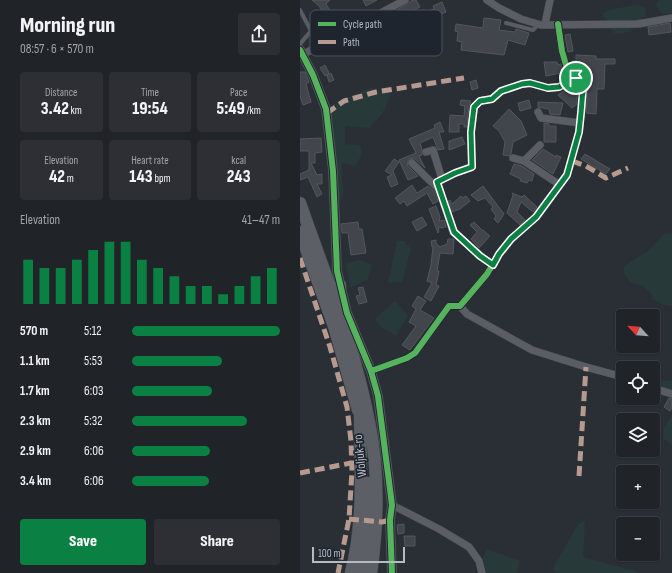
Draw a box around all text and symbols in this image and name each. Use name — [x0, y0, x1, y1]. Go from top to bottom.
legend — [310, 10, 442, 56]
text: Morning run — [20, 12, 115, 39]
button: share — [238, 13, 280, 55]
text: Cycle path — [343, 18, 382, 31]
text: Path — [343, 36, 360, 49]
text: 08:57 · 6 × 570 m — [20, 41, 94, 57]
pin — [559, 61, 593, 95]
icon: arrive — [565, 67, 587, 89]
text: Distance — [45, 86, 78, 99]
text: Time — [141, 86, 159, 99]
text: Pace — [230, 86, 247, 99]
text: 3.42 — [41, 99, 69, 119]
text: 19:54 — [132, 99, 168, 119]
text: 5:49 — [216, 99, 245, 119]
text: km — [69, 104, 82, 117]
text: /km — [245, 104, 261, 117]
text: Elevation — [44, 154, 78, 167]
text: Heart rate — [131, 154, 169, 167]
text: kcal — [231, 154, 246, 167]
text: 42 — [49, 167, 65, 187]
text: 143 — [129, 167, 153, 187]
text: 243 — [227, 167, 251, 187]
text: m — [65, 172, 74, 185]
text: bpm — [153, 172, 171, 185]
text: Elevation — [20, 212, 60, 228]
text: 41–47 m — [242, 212, 280, 228]
north arrow — [616, 309, 660, 353]
map controls — [616, 309, 660, 561]
text: 570 m — [20, 323, 48, 339]
text: 5:12 — [84, 323, 102, 339]
text: 1.1 km — [20, 353, 50, 369]
text: 5:53 — [84, 353, 102, 369]
button: locate — [616, 361, 660, 405]
text: 1.7 km — [20, 383, 50, 399]
text: 6:03 — [84, 383, 103, 399]
text: 2.3 km — [20, 413, 51, 429]
text: 5:32 — [84, 413, 103, 429]
button: layers — [616, 413, 660, 457]
street label: Woljuk-ro — [350, 434, 370, 478]
text: 2.9 km — [20, 443, 51, 459]
text: 6:06 — [84, 443, 104, 459]
button: + — [616, 465, 660, 509]
text: 3.4 km — [20, 473, 51, 489]
text: 6:06 — [84, 473, 104, 489]
button: − — [616, 517, 660, 561]
button: Save — [20, 519, 146, 565]
button: Share — [154, 519, 280, 565]
scale bar — [312, 545, 405, 564]
text: 100 m — [318, 547, 340, 560]

